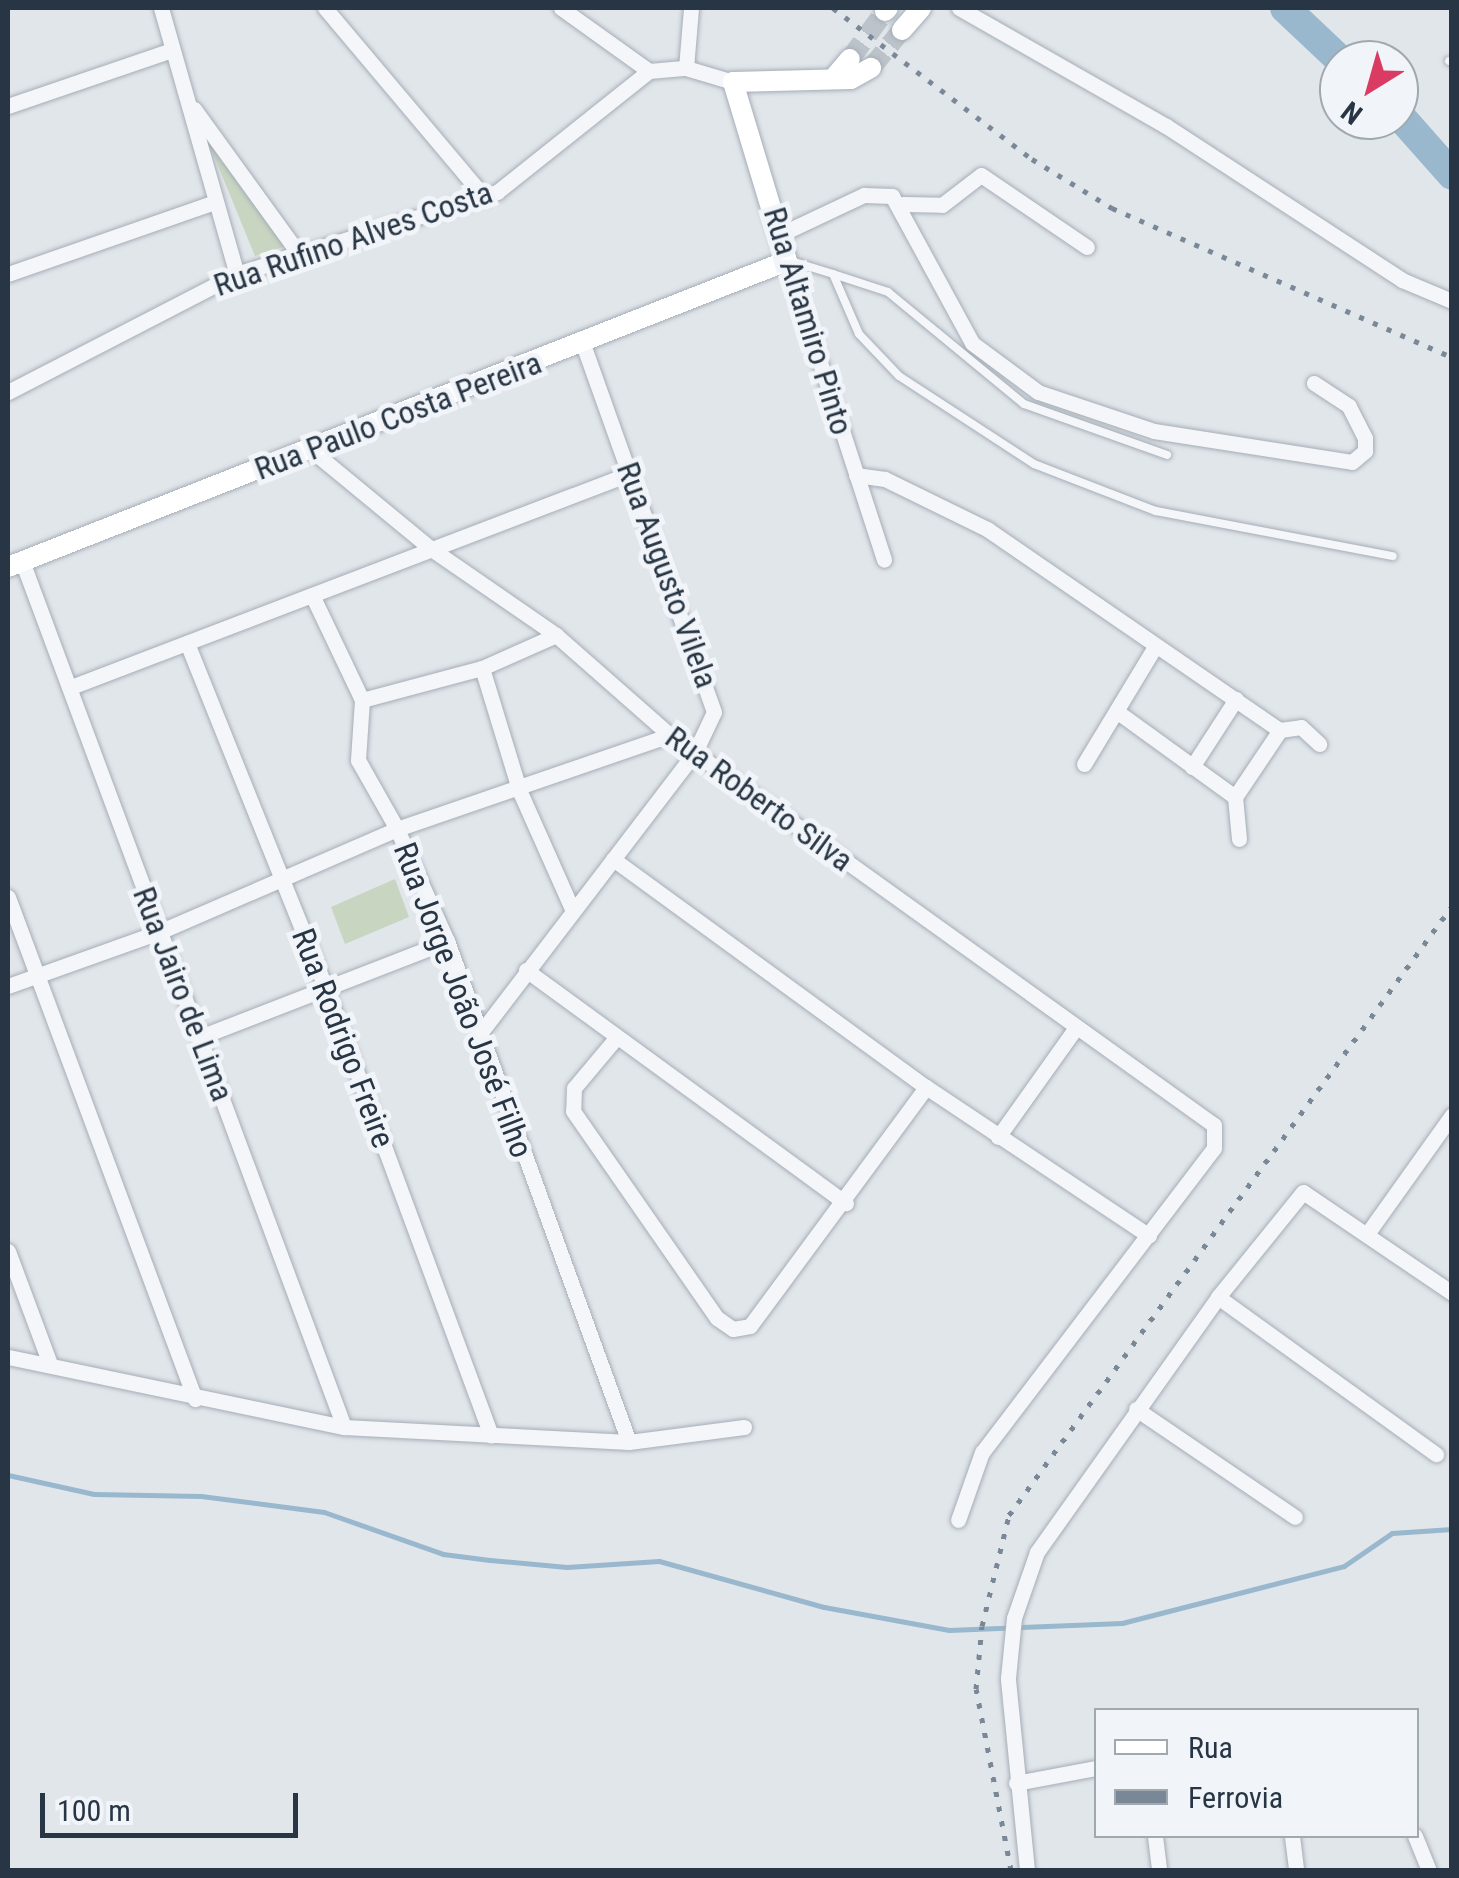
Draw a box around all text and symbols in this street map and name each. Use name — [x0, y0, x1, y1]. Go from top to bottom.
north arrow — [1319, 40, 1419, 140]
text: N — [1335, 94, 1369, 131]
street label: Rua Rufino Alves Costa — [209, 173, 497, 305]
street label: Rua Altamiro Pinto — [755, 203, 861, 439]
street label: Rua Paulo Costa Pereira — [249, 344, 547, 488]
street label: Rua Augusto Vilela — [608, 457, 726, 693]
street label: Rua Roberto Silva — [658, 718, 860, 880]
street label: Rua Jorge João José Filho — [385, 837, 541, 1163]
street label: Rua Jairo de Lima — [125, 881, 241, 1107]
street label: Rua Rodrigo Freire — [284, 923, 402, 1153]
legend — [1094, 1708, 1419, 1838]
text: Rua — [1188, 1730, 1233, 1765]
scale bar — [45, 1773, 302, 1835]
text: Ferrovia — [1188, 1780, 1283, 1815]
text: 100 m — [57, 1793, 131, 1828]

